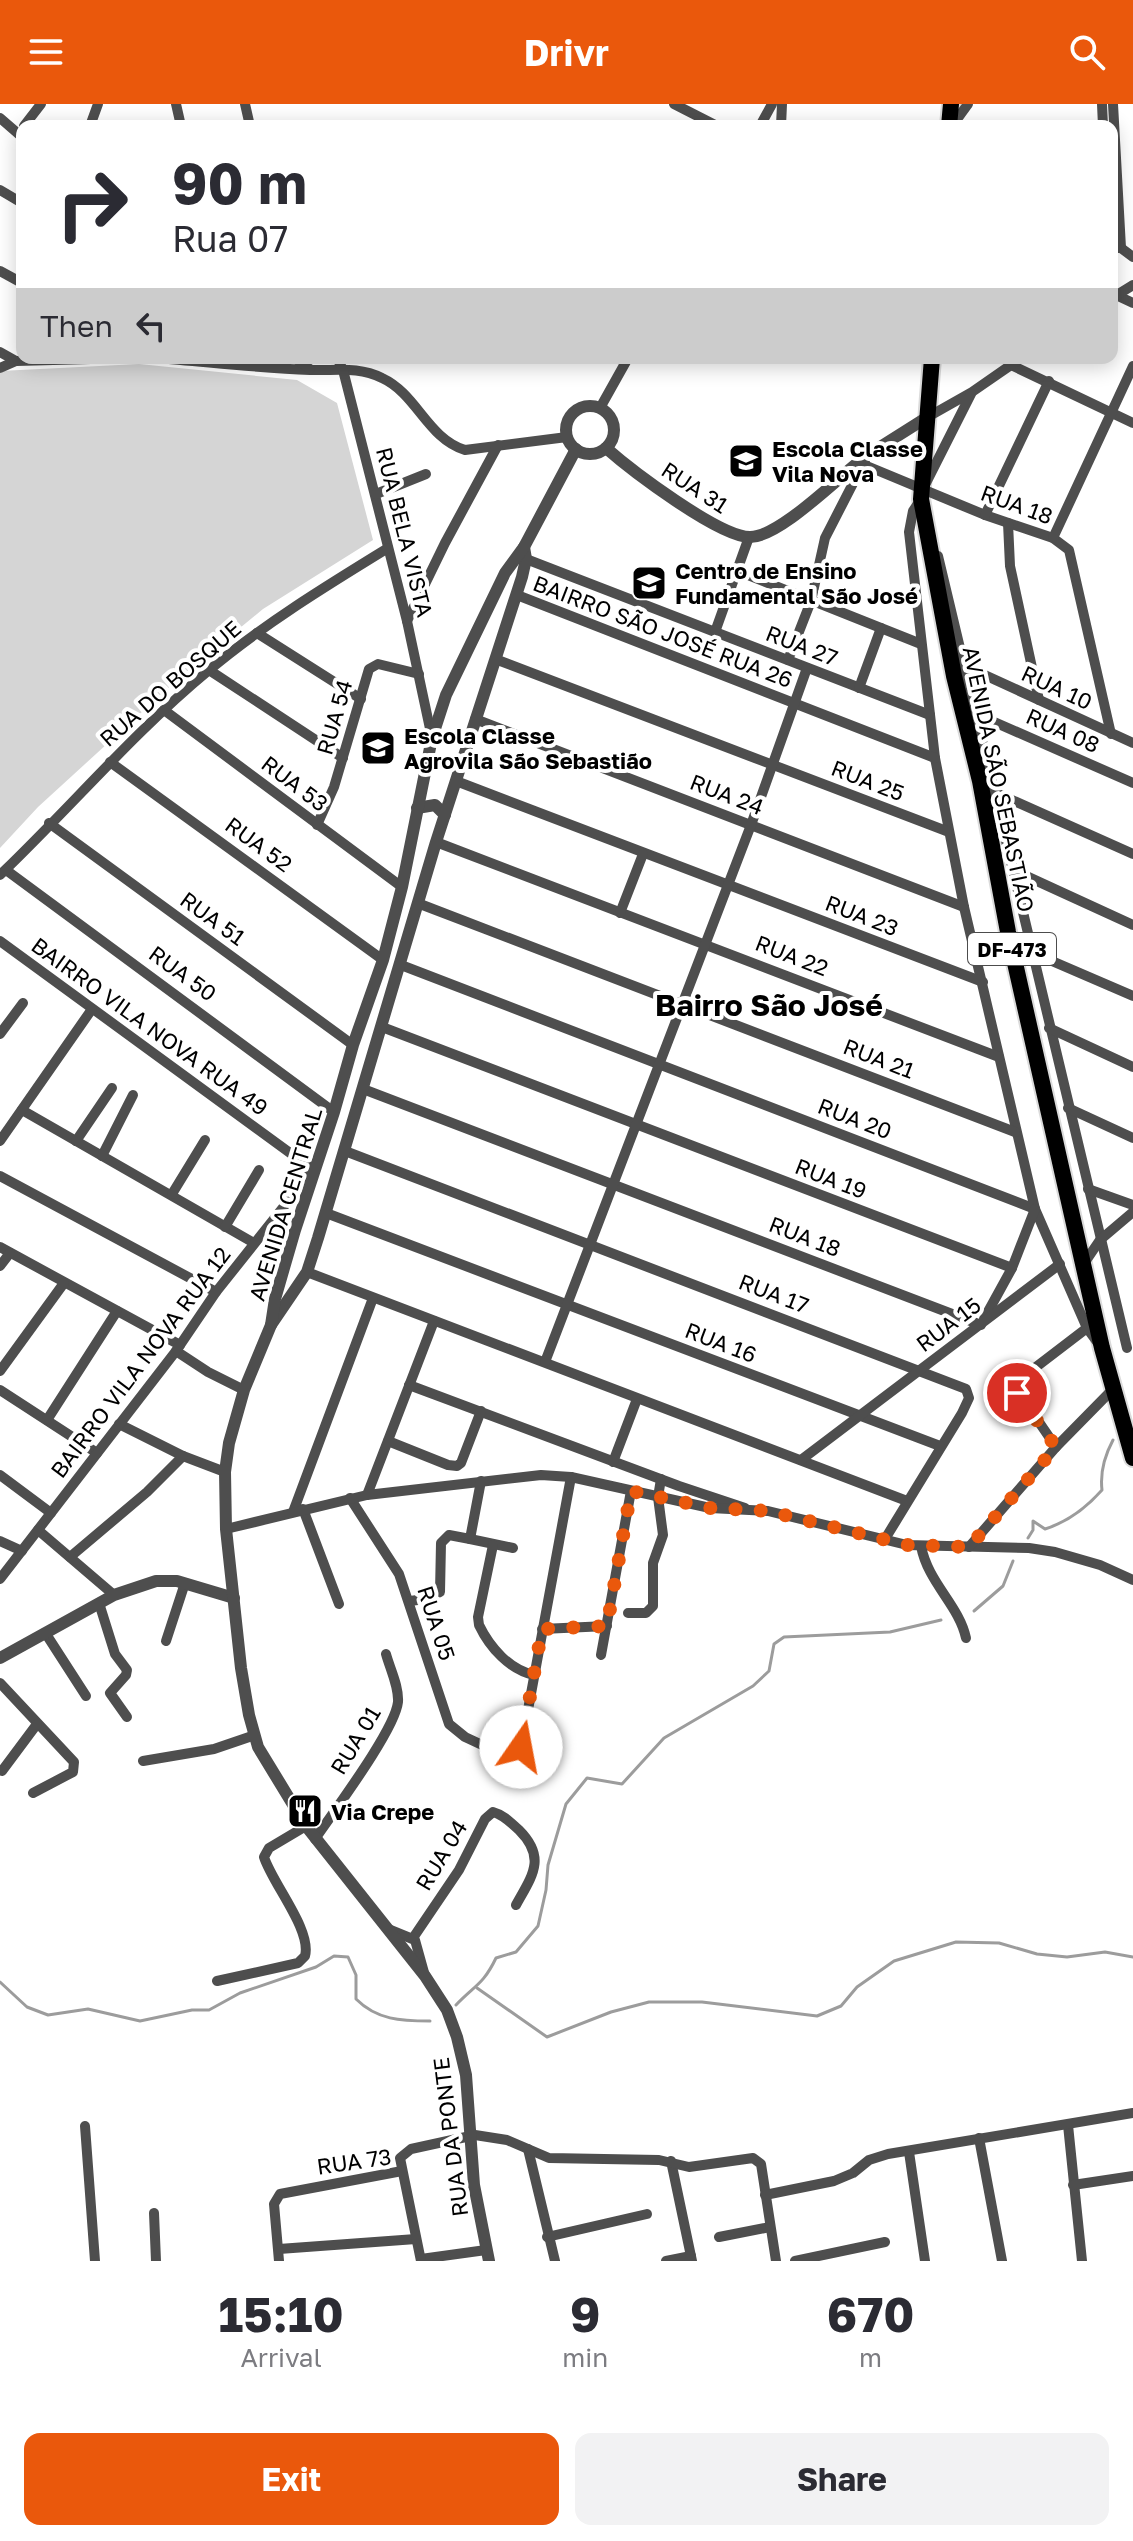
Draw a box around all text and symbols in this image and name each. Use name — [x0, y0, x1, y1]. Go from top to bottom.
icon: menu — [24, 30, 68, 74]
icon: search — [1065, 30, 1109, 74]
text: Drivr — [524, 31, 609, 74]
text: 90 m — [172, 149, 307, 216]
icon: right — [40, 152, 144, 256]
text: Rua 07 — [172, 217, 288, 260]
icon: left — [129, 304, 173, 348]
text: Then — [40, 308, 113, 344]
place label: Escola Classe Vila Nova — [772, 435, 923, 487]
school or university icon: Escola Classe Vila Nova — [727, 442, 765, 480]
street label: RUA BELA VISTA — [371, 444, 439, 620]
street label: RUA 31 — [657, 456, 734, 519]
street label: RUA 18 — [977, 479, 1057, 529]
place label: Centro de Ensino Fundamental São José — [675, 557, 918, 609]
school or university icon: Centro de Ensino Fundamental São José — [630, 564, 668, 602]
street label: BAIRRO SÃO JOSÉ RUA 26 — [530, 569, 796, 693]
street label: RUA DO BOSQUE — [94, 614, 246, 752]
street label: RUA 27 — [762, 619, 842, 671]
street label: AVENIDA SÃO SEBASTIÃO — [958, 644, 1040, 914]
street label: RUA 10 — [1017, 659, 1097, 715]
street label: RUA 54 — [310, 676, 358, 758]
street label: RUA 08 — [1022, 702, 1104, 758]
place label: Escola Classe Agrovila São Sebastião — [404, 722, 652, 774]
school or university icon: Escola Classe Agrovila São Sebastião — [359, 729, 397, 767]
street label: RUA 53 — [257, 749, 333, 817]
street label: RUA 25 — [828, 754, 908, 806]
street label: RUA 24 — [686, 768, 768, 820]
street label: RUA 52 — [220, 811, 298, 877]
street label: RUA 51 — [175, 885, 251, 951]
street label: RUA 23 — [822, 889, 902, 941]
street label: RUA 22 — [752, 929, 832, 981]
street label: BAIRRO VILA NOVA RUA 49 — [27, 931, 273, 1121]
road number: DF-473 — [968, 933, 1056, 965]
street label: RUA 50 — [144, 940, 222, 1006]
district label: Bairro São José — [655, 987, 883, 1023]
street label: RUA 21 — [840, 1032, 919, 1084]
street label: RUA 20 — [814, 1092, 896, 1144]
street label: AVENIDA CENTRAL — [243, 1104, 327, 1304]
street label: RUA 19 — [791, 1152, 871, 1204]
street label: RUA 18 — [765, 1210, 845, 1262]
street label: BAIRRO VILA NOVA RUA 12 — [44, 1241, 236, 1483]
street label: RUA 17 — [735, 1267, 813, 1319]
street label: RUA 15 — [910, 1291, 986, 1357]
street label: RUA 16 — [681, 1316, 761, 1368]
pin — [983, 1359, 1051, 1427]
icon: arrive — [995, 1371, 1039, 1415]
street label: RUA 05 — [412, 1582, 462, 1664]
street label: RUA 01 — [324, 1701, 386, 1779]
position arrow — [479, 1705, 563, 1789]
restaurant icon: Via Crepe — [286, 1792, 324, 1830]
place label: Via Crepe — [331, 1798, 434, 1825]
street label: RUA 04 — [409, 1815, 473, 1895]
street label: RUA DA PONTE — [427, 2056, 473, 2218]
street label: RUA 73 — [315, 2142, 393, 2180]
text: 15:10 — [218, 2285, 344, 2343]
text: 9 — [570, 2285, 600, 2343]
text: 670 — [827, 2285, 915, 2343]
text: Arrival — [240, 2342, 322, 2373]
text: min — [562, 2342, 608, 2373]
text: m — [859, 2342, 882, 2373]
button: Exit — [24, 2433, 559, 2525]
button: Share — [575, 2433, 1109, 2525]

